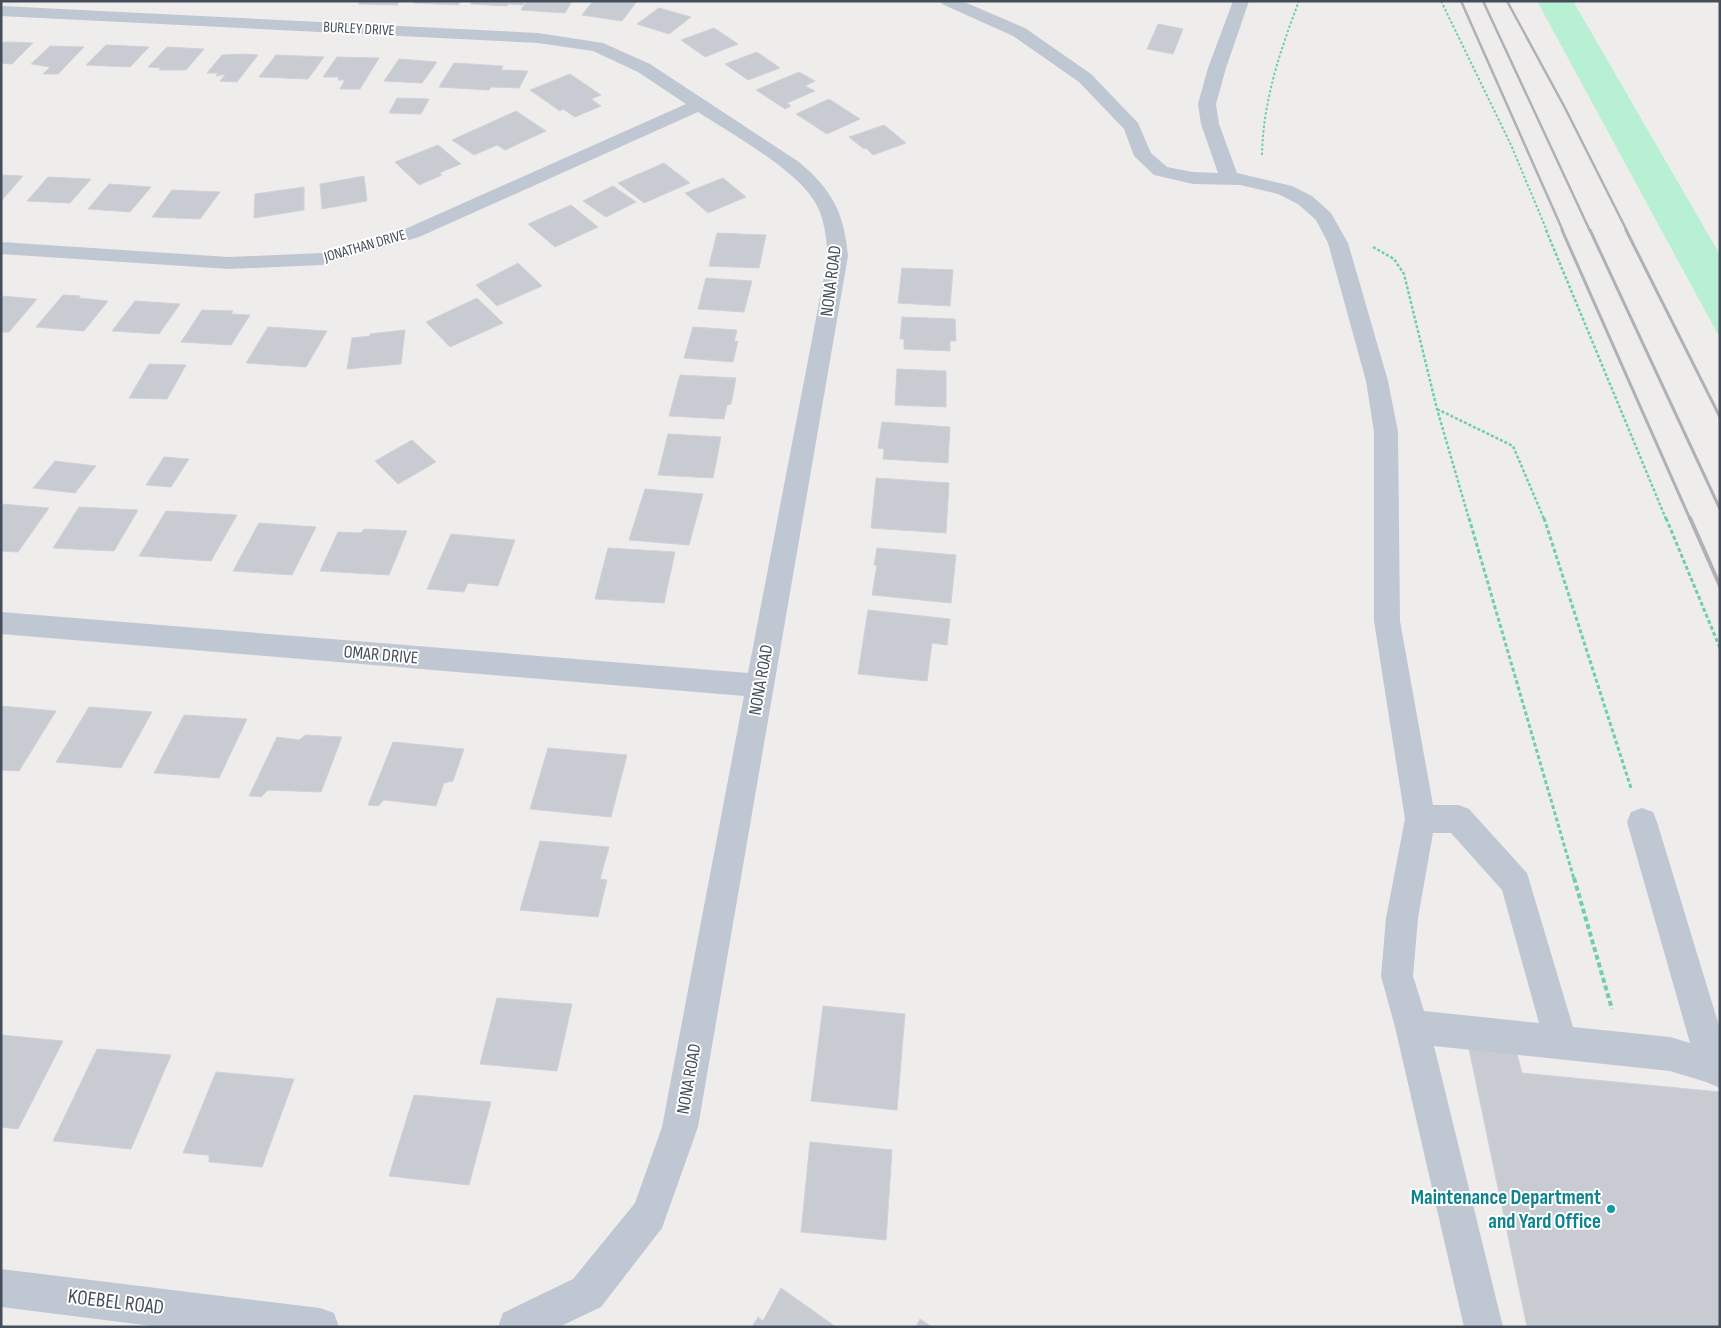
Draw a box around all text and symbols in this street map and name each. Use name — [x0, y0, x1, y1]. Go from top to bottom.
street label: BURLEY DRIVE — [323, 18, 395, 40]
street label: JONATHAN DRIVE — [321, 225, 408, 267]
street label: NONA ROAD — [816, 244, 846, 318]
street label: OMAR DRIVE — [343, 641, 419, 669]
street label: NONA ROAD — [744, 643, 778, 717]
street label: NONA ROAD — [672, 1042, 706, 1116]
place label: Maintenance Department and Yard Office — [1411, 1185, 1601, 1234]
marker: Maintenance Department and Yard Office — [1605, 1203, 1617, 1215]
street label: KOEBEL ROAD — [67, 1284, 165, 1320]

